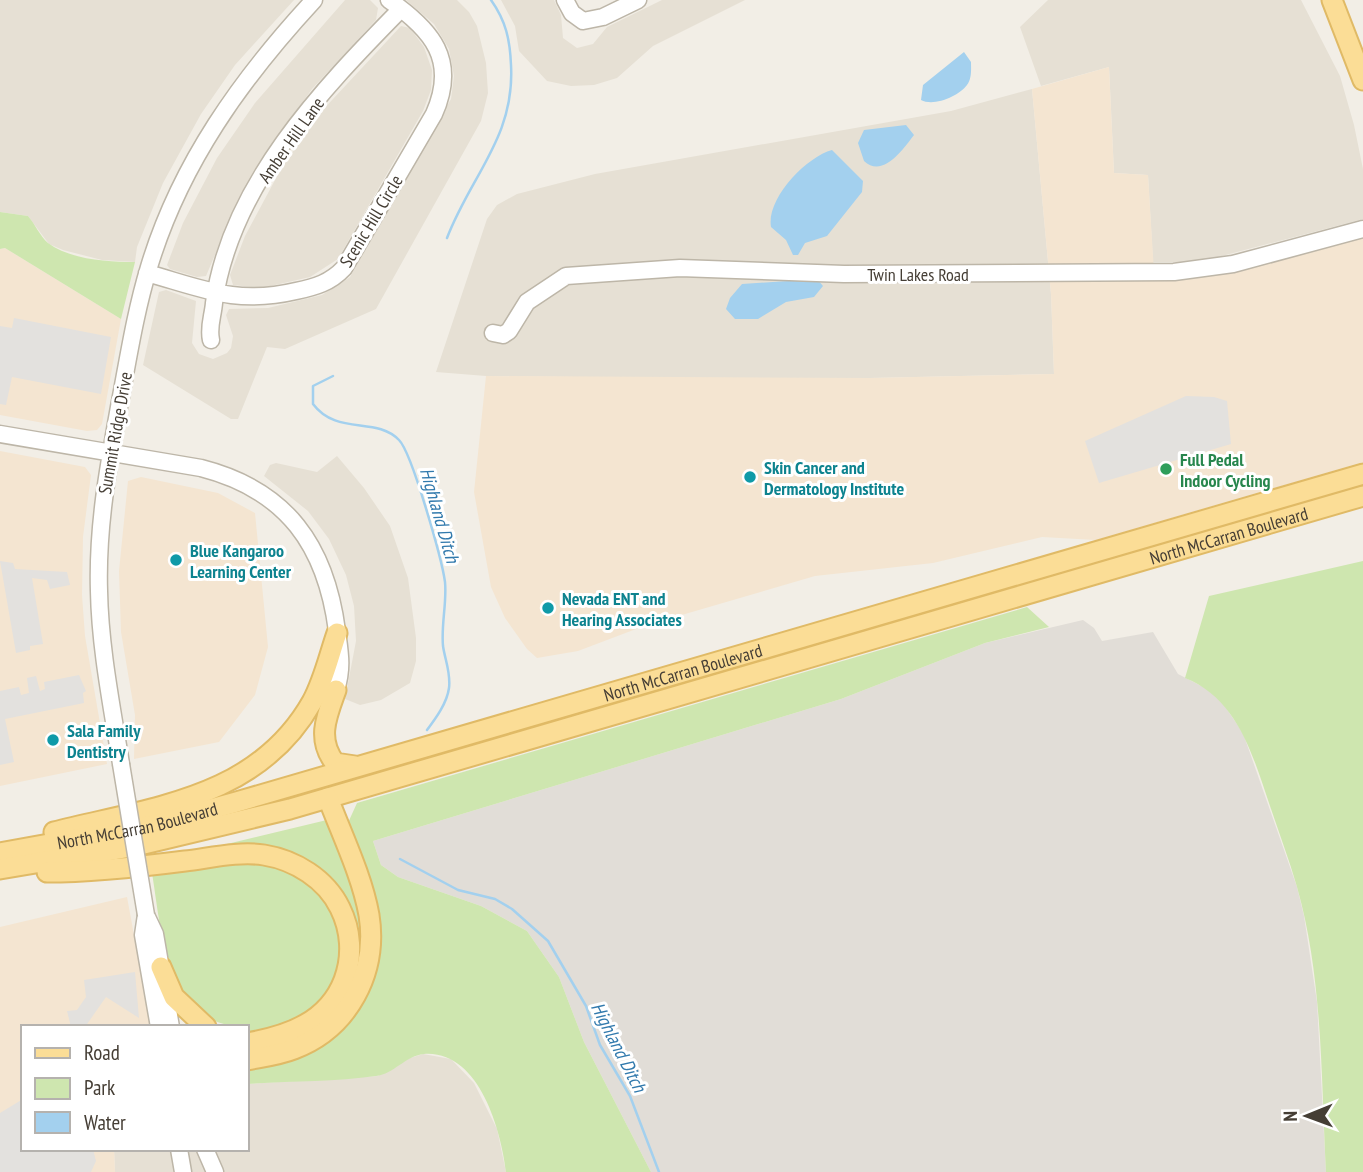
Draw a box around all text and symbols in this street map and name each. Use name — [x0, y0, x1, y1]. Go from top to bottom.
street label: Amber Hill Lane — [253, 93, 329, 187]
street label: Scenic Hill Circle — [334, 171, 408, 271]
street label: Twin Lakes Road — [867, 263, 969, 286]
street label: Summit Ridge Drive — [93, 370, 137, 496]
place label: Full Pedal Indoor Cycling — [1180, 448, 1270, 492]
place label: Skin Cancer and Dermatology Institute — [764, 456, 904, 500]
marker: Full Pedal Indoor Cycling — [1158, 461, 1174, 477]
water label: Highland Ditch — [415, 465, 465, 567]
marker: Skin Cancer and Dermatology Institute — [742, 469, 758, 485]
street label: North McCarran Boulevard — [1147, 501, 1310, 569]
place label: Blue Kangaroo Learning Center — [190, 539, 292, 583]
marker: Blue Kangaroo Learning Center — [168, 552, 184, 568]
place label: Nevada ENT and Hearing Associates — [562, 587, 682, 631]
marker: Nevada ENT and Hearing Associates — [540, 600, 556, 616]
street label: North McCarran Boulevard — [601, 638, 765, 706]
place label: Sala Family Dentistry — [67, 719, 141, 763]
marker: Sala Family Dentistry — [45, 732, 61, 748]
street label: North McCarran Boulevard — [55, 796, 220, 854]
water label: Highland Ditch — [586, 998, 653, 1097]
legend — [21, 1025, 248, 1151]
text: Road — [84, 1039, 120, 1066]
text: Park — [84, 1074, 115, 1101]
north arrow — [1272, 1081, 1342, 1151]
text: Water — [84, 1109, 126, 1136]
text: N — [1278, 1111, 1302, 1122]

